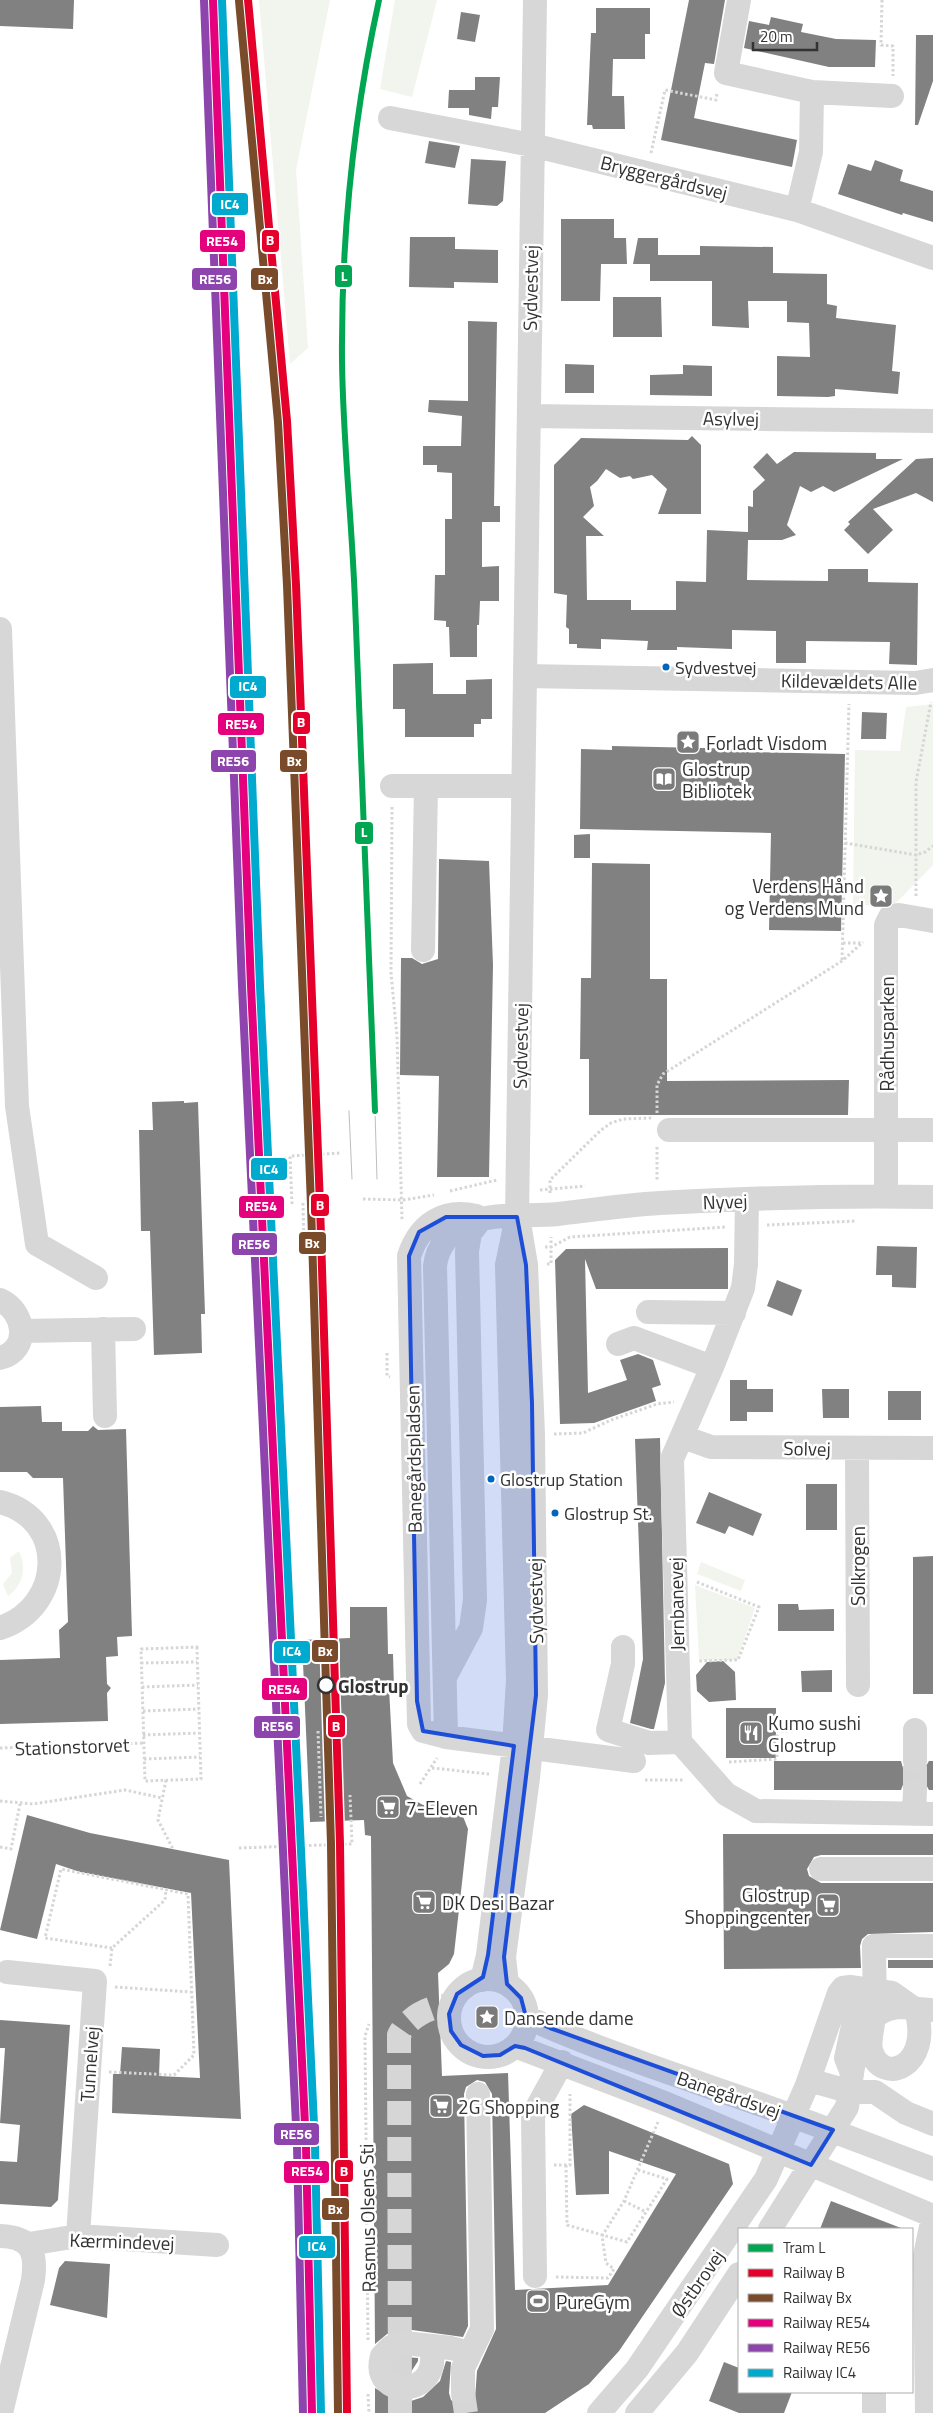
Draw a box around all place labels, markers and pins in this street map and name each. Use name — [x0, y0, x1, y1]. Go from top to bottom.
place label: Sydvestvej — [675, 654, 756, 681]
marker: Sydvestvej — [661, 662, 671, 672]
place label: Forladt Visdom — [706, 728, 827, 757]
place icon: Forladt Visdom — [675, 729, 701, 755]
place label: Glostrup Bibliotek — [682, 754, 752, 805]
library icon: Glostrup Bibliotek — [651, 766, 677, 792]
place label: Verdens Hånd og Verdens Mund — [724, 871, 864, 922]
place icon: Verdens Hånd og Verdens Mund — [868, 883, 894, 909]
place label: Glostrup Station — [500, 1466, 623, 1493]
marker: Glostrup Station — [486, 1474, 496, 1484]
place label: Glostrup St. — [564, 1500, 652, 1527]
marker: Glostrup St. — [550, 1508, 560, 1518]
place label: Glostrup — [338, 1671, 409, 1700]
marker: Glostrup — [317, 1676, 335, 1694]
place label: Kumo sushi Glostrup — [768, 1708, 861, 1759]
restaurant icon: Kumo sushi Glostrup — [738, 1720, 764, 1746]
place label: 7-Eleven — [406, 1793, 478, 1822]
supermarket icon: 7-Eleven — [375, 1794, 401, 1820]
place label: Glostrup Shoppingcenter — [685, 1880, 810, 1931]
place label: DK Desi Bazar — [442, 1888, 555, 1917]
supermarket icon: DK Desi Bazar — [411, 1889, 437, 1915]
supermarket icon: Glostrup Shoppingcenter — [815, 1892, 841, 1918]
place label: Dansende dame — [504, 2003, 634, 2032]
place icon: Dansende dame — [474, 2004, 500, 2030]
place label: 2G Shopping — [458, 2092, 559, 2121]
supermarket icon: 2G Shopping — [428, 2093, 454, 2119]
place label: PureGym — [556, 2287, 630, 2316]
sports icon: PureGym — [525, 2288, 551, 2314]

